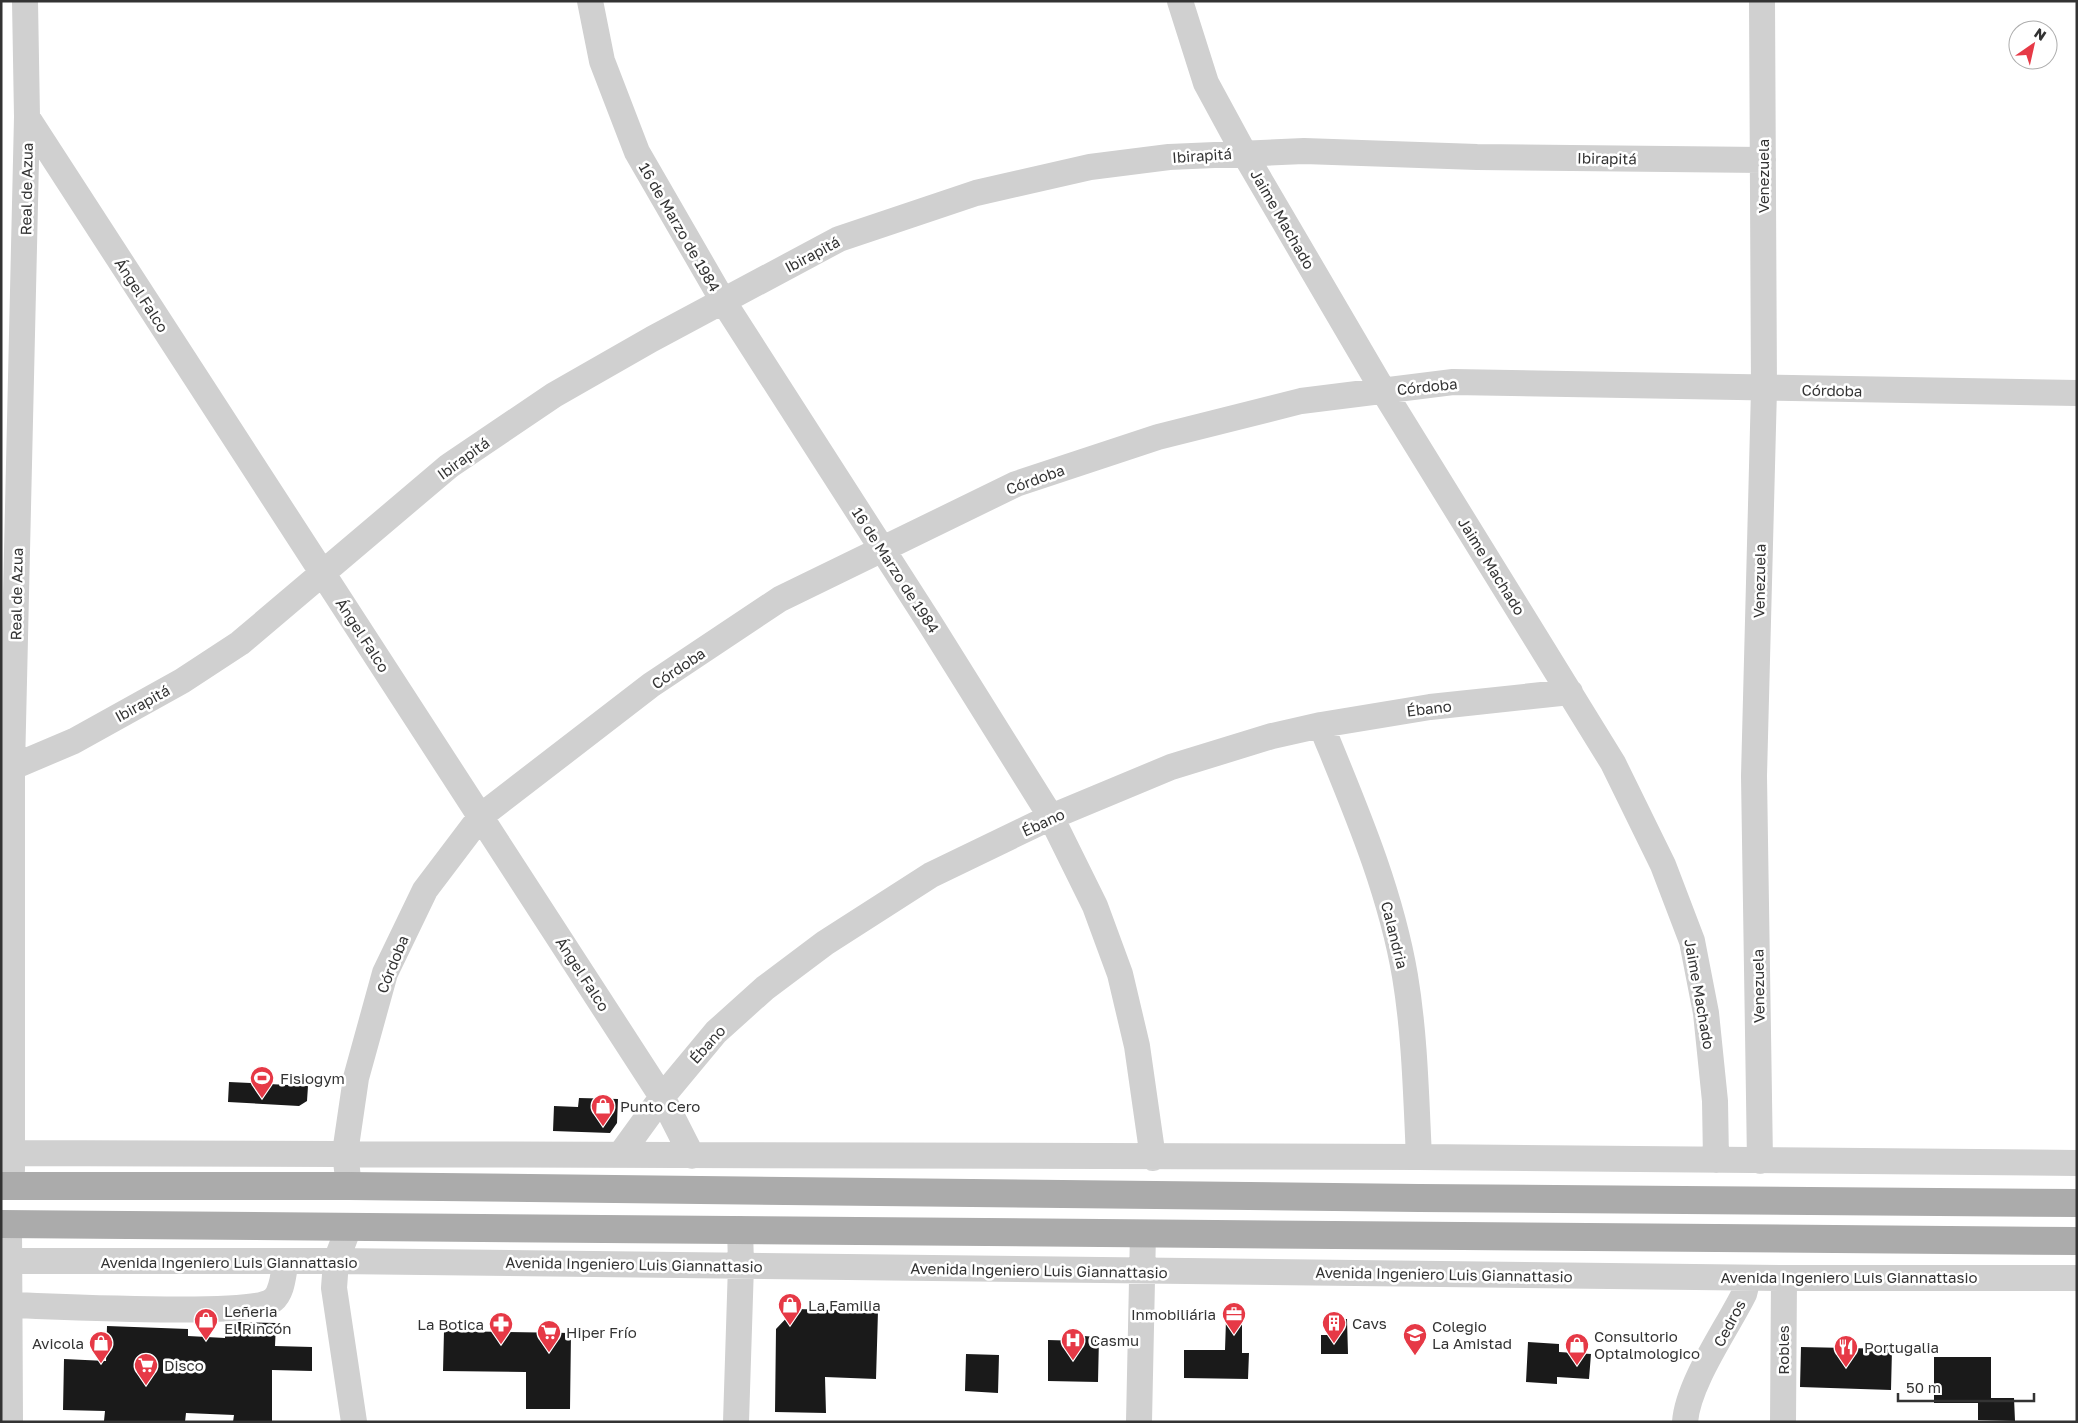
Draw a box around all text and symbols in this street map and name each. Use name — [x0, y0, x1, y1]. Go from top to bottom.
north arrow — [2008, 20, 2058, 70]
text: N — [2031, 24, 2050, 44]
street label: Venezuela — [1754, 139, 1772, 213]
street label: Real de Azua — [16, 142, 36, 236]
street label: Ibirapitá — [1172, 144, 1232, 166]
street label: Ibirapitá — [1577, 148, 1637, 168]
street label: 16 de Marzo de 1984 — [636, 159, 724, 295]
street label: Jaime Machado — [1247, 166, 1319, 272]
street label: Ibirapitá — [781, 232, 843, 276]
street label: Ángel Falco — [111, 255, 173, 335]
street label: Córdoba — [1396, 374, 1458, 398]
street label: Córdoba — [1801, 380, 1863, 400]
street label: Ibirapitá — [433, 433, 493, 483]
street label: Córdoba — [1003, 460, 1067, 498]
street label: 16 de Marzo de 1984 — [849, 504, 943, 636]
street label: Jaime Machado — [1455, 514, 1529, 618]
street label: Venezuela — [1749, 544, 1769, 618]
street label: Real de Azua — [6, 547, 26, 641]
street label: Ángel Falco — [332, 595, 394, 675]
street label: Córdoba — [648, 644, 708, 692]
street label: Ibirapitá — [111, 681, 173, 725]
street label: Ébano — [1406, 696, 1452, 720]
street label: Ébano — [1019, 804, 1067, 840]
street label: Calandria — [1378, 899, 1412, 971]
street label: Córdoba — [372, 932, 412, 996]
street label: Ángel Falco — [552, 934, 614, 1014]
street label: Jaime Machado — [1681, 937, 1719, 1051]
street label: Venezuela — [1748, 949, 1768, 1023]
street label: Ébano — [685, 1021, 729, 1067]
sports icon: Fisiogym — [249, 1065, 275, 1099]
place label: Fisiogym — [280, 1069, 345, 1087]
shop icon: Punto Cero — [590, 1093, 616, 1127]
place label: Punto Cero — [620, 1097, 700, 1115]
street label: Avenida Ingeniero Luis Giannattasio — [100, 1253, 358, 1271]
street label: Avenida Ingeniero Luis Giannattasio — [505, 1253, 763, 1275]
street label: Avenida Ingeniero Luis Giannattasio — [910, 1259, 1168, 1281]
street label: Avenida Ingeniero Luis Giannattasio — [1315, 1263, 1573, 1285]
street label: Avenida Ingeniero Luis Giannattasio — [1720, 1268, 1978, 1286]
shop icon: La Familia — [777, 1292, 803, 1326]
place label: La Familia — [808, 1296, 881, 1314]
street label: Cedros — [1709, 1296, 1749, 1350]
office icon: Inmobiliária — [1221, 1301, 1247, 1335]
place label: Leñeria El Rincón — [224, 1302, 292, 1337]
place label: Inmobiliária — [1131, 1305, 1216, 1323]
shop icon: Leñeria El Rincón — [193, 1307, 219, 1341]
building icon: Cavs — [1321, 1310, 1347, 1344]
pharmacy icon: La Botica — [488, 1311, 514, 1345]
place label: Cavs — [1352, 1314, 1387, 1332]
place label: La Botica — [417, 1315, 484, 1333]
place label: Colegio La Amistad — [1432, 1317, 1512, 1352]
supermarket icon: Hiper Frío — [536, 1319, 562, 1353]
school or university icon: Colegio La Amistad — [1402, 1322, 1428, 1356]
place label: Hiper Frío — [566, 1323, 637, 1341]
street label: Robles — [1774, 1325, 1792, 1375]
hospital icon: Casmu — [1060, 1327, 1086, 1361]
place label: Consultorio Optalmologico — [1594, 1327, 1700, 1362]
shop icon: Avicola — [88, 1330, 114, 1364]
place label: Casmu — [1090, 1331, 1139, 1349]
shop icon: Consultorio Optalmologico — [1564, 1332, 1590, 1366]
place label: Avicola — [32, 1334, 84, 1352]
restaurant icon: Portugalia — [1833, 1334, 1859, 1368]
place label: Portugalia — [1864, 1338, 1939, 1356]
supermarket icon: Disco — [133, 1352, 159, 1386]
place label: Disco — [164, 1356, 204, 1374]
scale bar — [1898, 1370, 2034, 1402]
text: 50 m — [1906, 1378, 1941, 1396]

